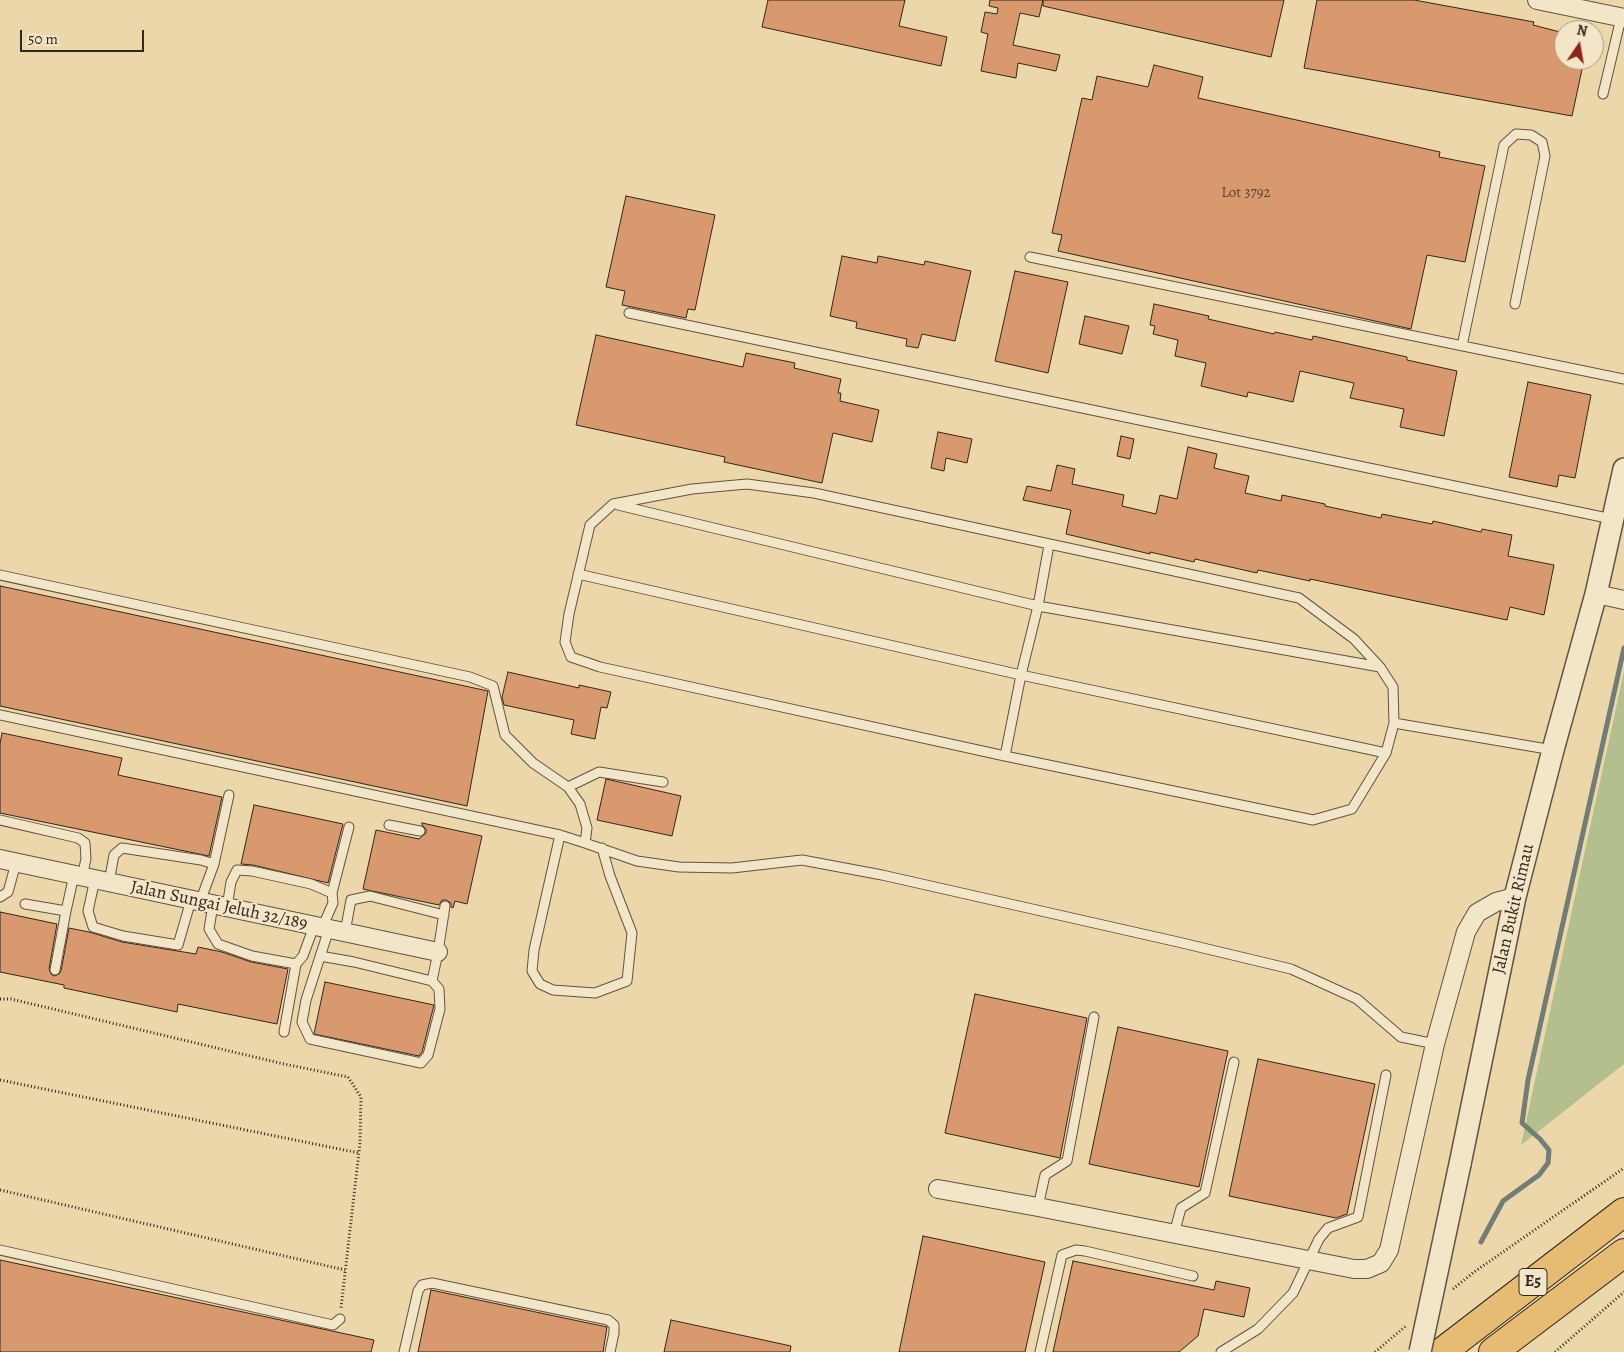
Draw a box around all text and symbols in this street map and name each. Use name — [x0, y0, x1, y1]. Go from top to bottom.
scale bar — [22, 20, 146, 52]
north arrow — [1554, 20, 1604, 70]
text: N — [1575, 20, 1589, 41]
text: 50 m — [28, 29, 58, 49]
house number: Lot 3792 — [1221, 184, 1271, 202]
street label: Jalan Bukit Rimau — [1489, 842, 1539, 976]
street label: Jalan Sungai Jeluh 32/189 — [128, 877, 310, 935]
road number: E5 — [1519, 1268, 1547, 1295]

